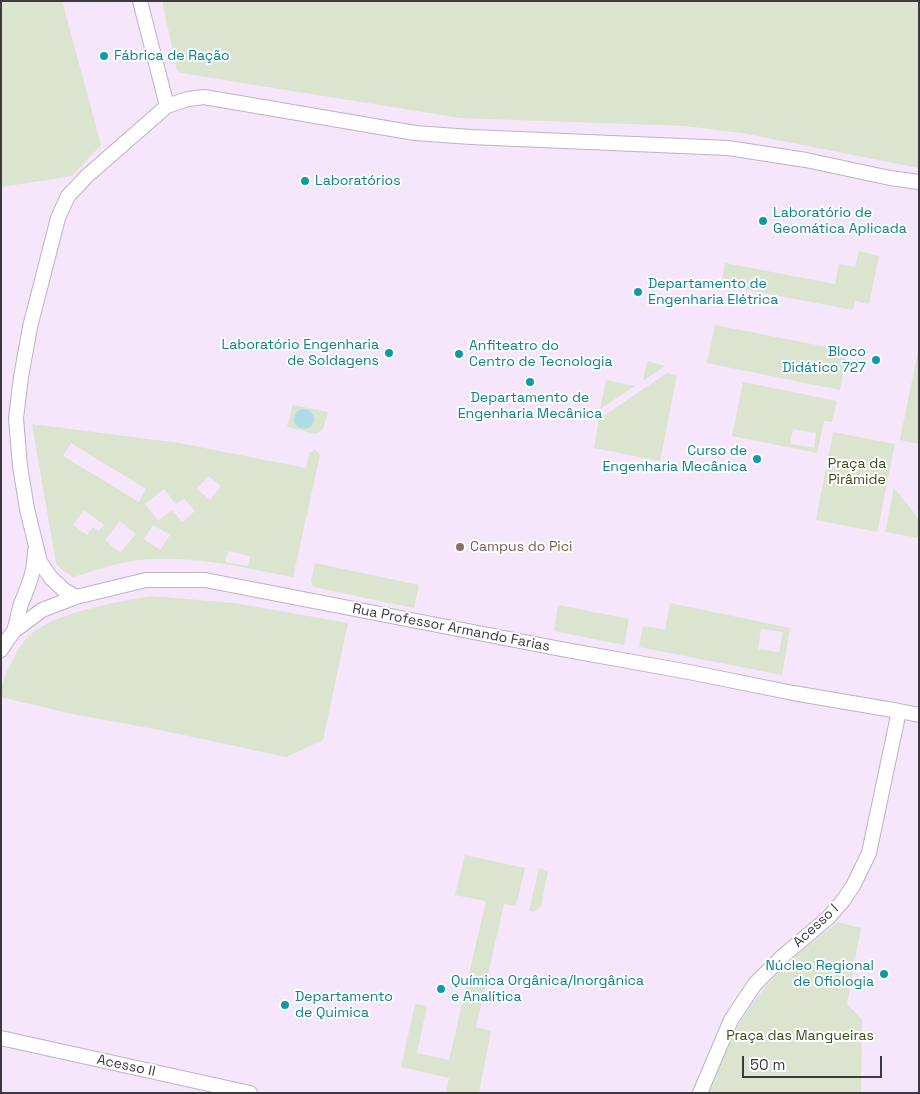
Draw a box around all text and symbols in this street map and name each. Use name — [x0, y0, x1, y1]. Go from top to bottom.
place label: Fábrica de Ração — [114, 48, 230, 64]
marker: Fábrica de Ração — [98, 50, 110, 62]
place label: Laboratórios — [315, 173, 401, 189]
marker: Laboratórios — [299, 175, 311, 187]
place label: Laboratório de Geomática Aplicada — [773, 205, 907, 238]
marker: Laboratório de Geomática Aplicada — [757, 215, 769, 227]
place label: Departamento de Engenharia Elétrica — [648, 276, 778, 308]
marker: Departamento de Engenharia Elétrica — [632, 286, 644, 298]
place label: Laboratório Engenharia de Soldagens — [221, 337, 379, 370]
place label: Anfiteatro do Centro de Tecnologia — [469, 338, 613, 371]
place label: Bloco Didático 727 — [782, 344, 866, 377]
marker: Laboratório Engenharia de Soldagens — [383, 347, 395, 359]
marker: Anfiteatro do Centro de Tecnologia — [453, 348, 465, 360]
marker: Bloco Didático 727 — [870, 354, 882, 366]
marker: Departamento de Engenharia Mecânica — [524, 376, 536, 388]
place label: Departamento de Engenharia Mecânica — [458, 390, 602, 422]
place label: Curso de Engenharia Mecânica — [602, 443, 747, 476]
marker: Curso de Engenharia Mecânica — [751, 453, 763, 465]
park label: Praça da Pirâmide — [828, 456, 886, 488]
place label: Campus do Pici — [470, 539, 573, 555]
marker: Campus do Pici — [454, 541, 466, 553]
street label: Rua Professor Armando Farias — [351, 601, 551, 655]
street label: Acesso I — [790, 901, 842, 951]
place label: Núcleo Regional de Ofiologia — [766, 958, 874, 990]
marker: Núcleo Regional de Ofiologia — [878, 968, 890, 980]
place label: Química Orgânica/Inorgânica e Analítica — [451, 973, 644, 1006]
marker: Química Orgânica/Inorgânica e Analítica — [435, 983, 447, 995]
place label: Departamento de Quimica — [295, 989, 393, 1022]
marker: Departamento de Quimica — [279, 999, 291, 1011]
park label: Praça das Mangueiras — [726, 1028, 874, 1044]
scale bar — [745, 1046, 885, 1078]
street label: Acesso II — [95, 1052, 157, 1080]
text: 50 m — [750, 1055, 785, 1074]

